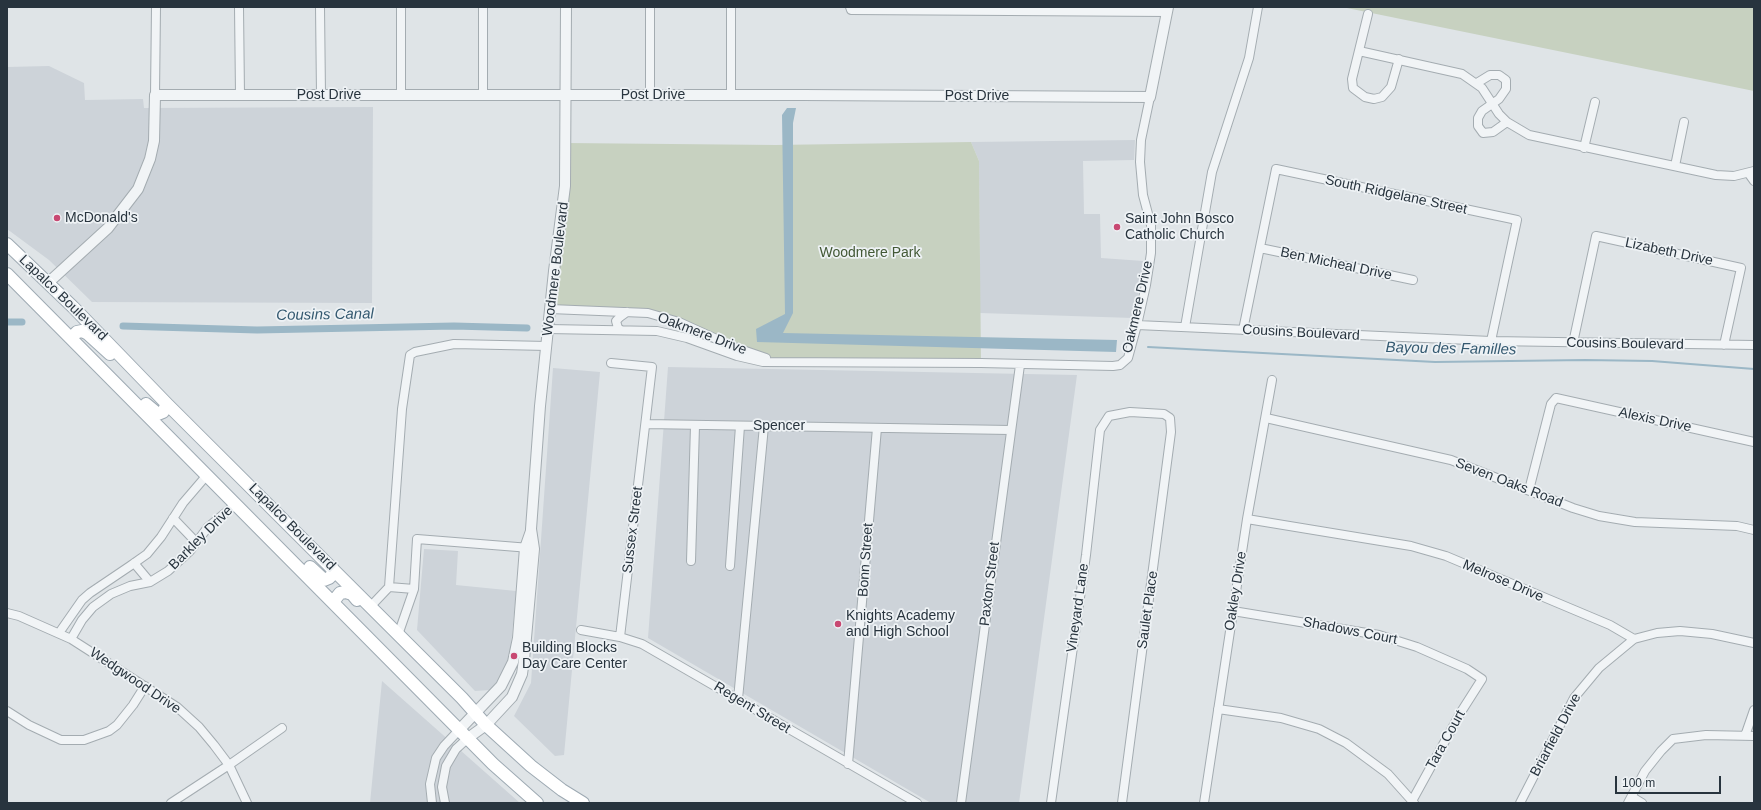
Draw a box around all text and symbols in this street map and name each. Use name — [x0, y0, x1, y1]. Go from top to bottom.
street label: Post Drive — [297, 87, 361, 103]
street label: Post Drive — [621, 87, 685, 103]
street label: Post Drive — [945, 88, 1009, 104]
street label: South Ridgelane Street — [1323, 172, 1469, 218]
street label: Woodmere Boulevard — [539, 201, 573, 337]
place label: McDonald's — [65, 210, 138, 226]
place label: Saint John Bosco Catholic Church — [1125, 211, 1234, 244]
marker: McDonald's — [52, 213, 62, 223]
marker: Saint John Bosco Catholic Church — [1112, 222, 1122, 232]
street label: Lizabeth Drive — [1623, 234, 1715, 270]
street label: Ben Micheal Drive — [1279, 244, 1393, 284]
park label: Woodmere Park — [820, 245, 920, 261]
street label: Lapalco Boulevard — [15, 252, 111, 344]
street label: Oakmere Drive — [1119, 259, 1157, 355]
water label: Cousins Canal — [276, 305, 374, 325]
street label: Oakmere Drive — [655, 309, 749, 359]
street label: Cousins Boulevard — [1242, 322, 1360, 344]
street label: Cousins Boulevard — [1566, 335, 1684, 353]
water label: Bayou des Familles — [1385, 339, 1517, 359]
street label: Alexis Drive — [1617, 404, 1693, 436]
street label: Spencer — [753, 418, 805, 434]
street label: Seven Oaks Road — [1453, 455, 1565, 511]
street label: Lapalco Boulevard — [245, 480, 339, 574]
street label: Sussex Street — [619, 486, 647, 574]
street label: Barkley Drive — [166, 503, 236, 573]
street label: Bonn Street — [855, 523, 877, 597]
street label: Paxton Street — [976, 541, 1004, 627]
street label: Oakley Drive — [1221, 550, 1251, 632]
street label: Melrose Drive — [1460, 556, 1546, 606]
street label: Vineyard Lane — [1063, 562, 1093, 654]
street label: Saulet Place — [1134, 570, 1162, 650]
place label: Knights Academy and High School — [846, 608, 955, 640]
street label: Shadows Court — [1301, 614, 1399, 648]
marker: Knights Academy and High School — [833, 619, 843, 629]
place label: Building Blocks Day Care Center — [522, 640, 627, 672]
street label: Wedgwood Drive — [86, 644, 184, 718]
marker: Building Blocks Day Care Center — [509, 651, 519, 661]
street label: Regent Street — [711, 679, 793, 737]
street label: Briarfield Drive — [1527, 691, 1585, 779]
street label: Tara Court — [1423, 707, 1469, 773]
scale bar — [1617, 768, 1723, 794]
text: 100 m — [1622, 776, 1655, 790]

